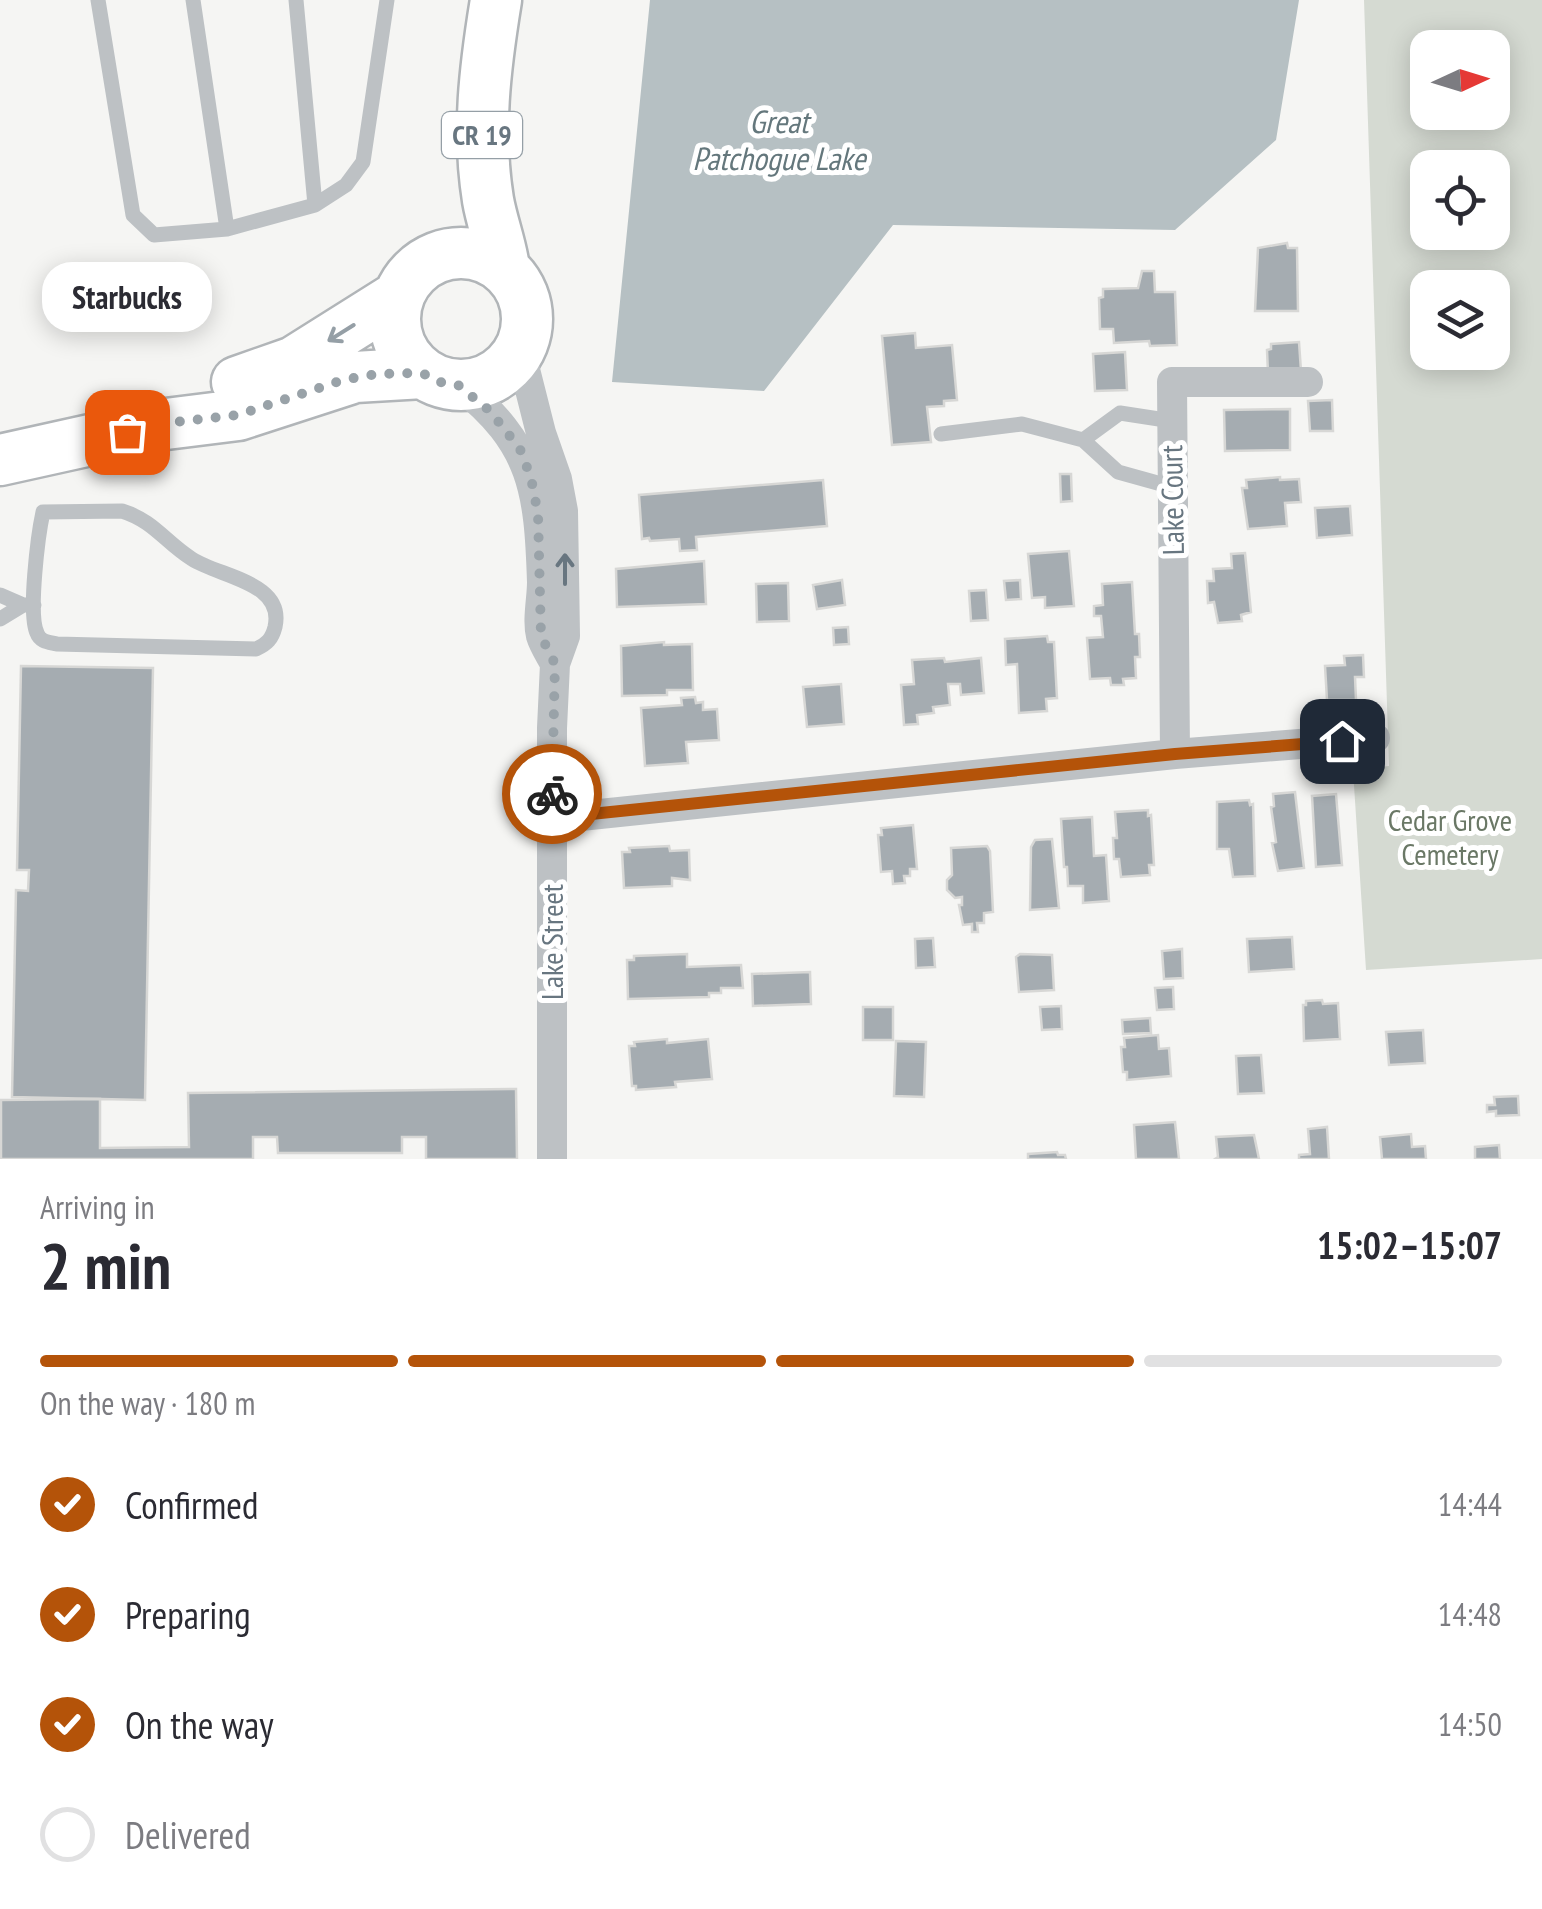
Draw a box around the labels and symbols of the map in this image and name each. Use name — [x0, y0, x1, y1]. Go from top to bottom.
north arrow — [1410, 30, 1510, 130]
water label: Great Patchogue Lake — [693, 100, 867, 179]
road number: CR 19 — [442, 112, 522, 158]
callout: Starbucks — [42, 262, 212, 332]
one-way arrow — [327, 322, 356, 343]
pin — [85, 390, 170, 475]
street label: Lake Court — [1151, 444, 1192, 555]
one-way arrow — [556, 553, 574, 586]
pin — [1300, 699, 1385, 784]
courier — [502, 744, 602, 844]
park label: Cedar Grove Cemetery — [1388, 800, 1512, 873]
street label: Lake Street — [532, 883, 571, 1000]

